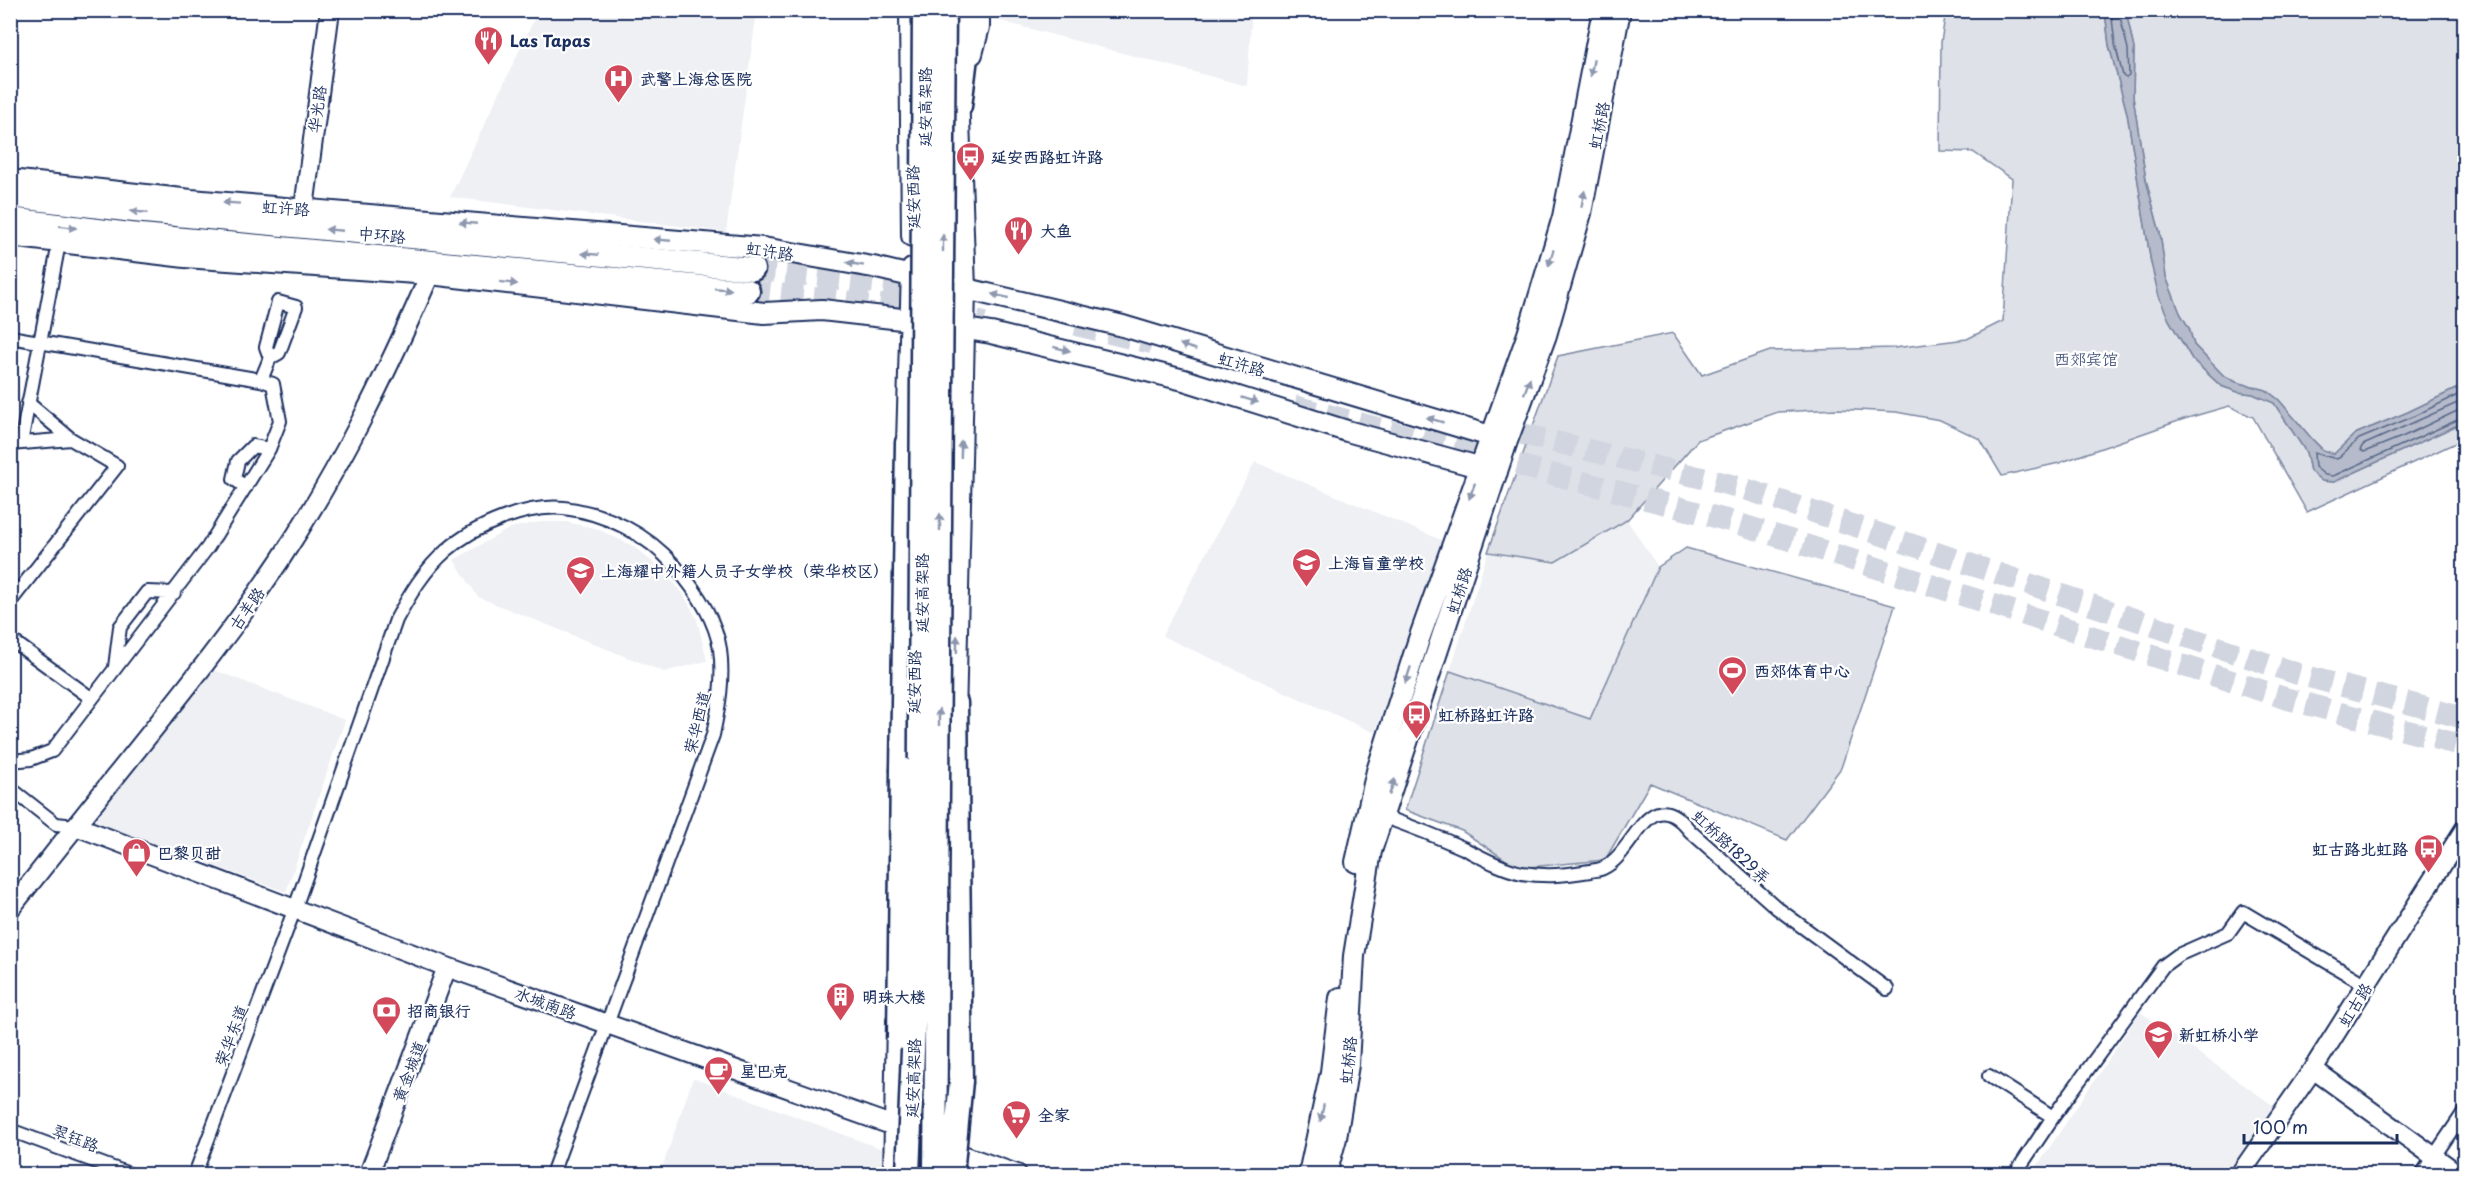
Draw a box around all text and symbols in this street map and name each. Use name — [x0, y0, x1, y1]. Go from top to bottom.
restaurant icon: Las Tapas — [473, 24, 505, 66]
place label: Las Tapas — [510, 28, 591, 52]
one-way arrow — [1587, 59, 1596, 78]
hospital icon: 武警上海总医院 — [603, 62, 635, 104]
place label: 武警上海总医院 — [640, 66, 752, 90]
street label: 延安高架路 — [912, 67, 936, 147]
street label: 华光路 — [301, 84, 331, 134]
street label: 虹桥路 — [1582, 99, 1614, 151]
bus stop icon: 延安西路虹许路 — [954, 140, 986, 182]
place label: 延安西路虹许路 — [991, 144, 1103, 168]
street label: 延安西路 — [899, 165, 925, 229]
one-way arrow — [1579, 190, 1588, 209]
street label: 虹许路 — [261, 193, 311, 221]
one-way arrow — [222, 198, 241, 208]
one-way arrow — [130, 207, 149, 217]
restaurant icon: 大鱼 — [1003, 214, 1035, 256]
one-way arrow — [458, 218, 477, 227]
place label: 大鱼 — [1040, 218, 1072, 242]
street label: 中环路 — [357, 220, 407, 248]
one-way arrow — [59, 222, 78, 232]
one-way arrow — [324, 225, 343, 235]
one-way arrow — [938, 234, 948, 253]
one-way arrow — [652, 235, 671, 244]
street label: 虹许路 — [745, 235, 795, 265]
one-way arrow — [581, 249, 600, 259]
one-way arrow — [1546, 249, 1555, 267]
one-way arrow — [846, 259, 865, 268]
one-way arrow — [500, 279, 519, 288]
one-way arrow — [713, 284, 732, 294]
one-way arrow — [990, 291, 1009, 301]
one-way arrow — [1179, 341, 1197, 351]
one-way arrow — [1053, 344, 1071, 354]
street label: 虹许路 — [1216, 345, 1268, 381]
park label: 西郊宾馆 — [2054, 346, 2118, 370]
one-way arrow — [1523, 377, 1533, 395]
one-way arrow — [1241, 395, 1259, 405]
one-way arrow — [1426, 415, 1444, 424]
one-way arrow — [956, 440, 966, 459]
one-way arrow — [1467, 482, 1477, 500]
one-way arrow — [935, 513, 945, 532]
school or university icon: 上海盲童学校 — [1291, 546, 1323, 588]
place label: 上海盲童学校 — [1328, 550, 1424, 574]
street label: 延安高架路 — [909, 553, 933, 633]
school or university icon: 上海耀中外籍人员子女学校（荣华校区） — [564, 554, 596, 596]
place label: 上海耀中外籍人员子女学校（荣华校区） — [601, 558, 889, 582]
street label: 虹桥路 — [1439, 563, 1477, 617]
street label: 古羊路 — [222, 581, 270, 635]
one-way arrow — [953, 635, 962, 654]
street label: 延安西路 — [900, 650, 926, 714]
sports icon: 西郊体育中心 — [1717, 654, 1749, 696]
place label: 西郊体育中心 — [1754, 658, 1850, 682]
one-way arrow — [1402, 666, 1412, 684]
street label: 荣华西道 — [677, 688, 715, 756]
bus stop icon: 虹桥路虹许路 — [1401, 698, 1433, 740]
place label: 虹桥路虹许路 — [1438, 702, 1534, 726]
one-way arrow — [934, 708, 944, 727]
one-way arrow — [1388, 778, 1398, 796]
street label: 虹桥路1829弄 — [1688, 803, 1776, 889]
bus stop icon: 虹古路北虹路 — [2413, 832, 2445, 874]
shop icon: 巴黎贝甜 — [120, 836, 152, 878]
place label: 虹古路北虹路 — [2312, 836, 2408, 860]
place label: 巴黎贝甜 — [157, 840, 221, 864]
street label: 虹古路 — [2331, 977, 2377, 1031]
street label: 水城南路 — [512, 980, 580, 1024]
building icon: 明珠大楼 — [825, 980, 857, 1022]
place label: 明珠大楼 — [862, 984, 926, 1008]
bank icon: 招商银行 — [370, 994, 402, 1036]
place label: 招商银行 — [407, 998, 471, 1022]
street label: 荣华东道 — [207, 1001, 253, 1069]
school or university icon: 新虹桥小学 — [2142, 1018, 2174, 1060]
place label: 新虹桥小学 — [2179, 1022, 2259, 1046]
street label: 虹桥路 — [1333, 1035, 1361, 1085]
street label: 黄金城道 — [385, 1037, 431, 1105]
street label: 延安高架路 — [899, 1038, 925, 1118]
cafe icon: 星巴克 — [703, 1054, 735, 1096]
place label: 星巴克 — [740, 1058, 788, 1082]
supermarket icon: 全家 — [1001, 1098, 1033, 1140]
place label: 全家 — [1038, 1102, 1070, 1126]
one-way arrow — [1317, 1103, 1326, 1122]
scale bar — [2244, 1107, 2397, 1145]
text: 100 m — [2253, 1113, 2308, 1140]
street label: 翠钰路 — [49, 1117, 103, 1157]

